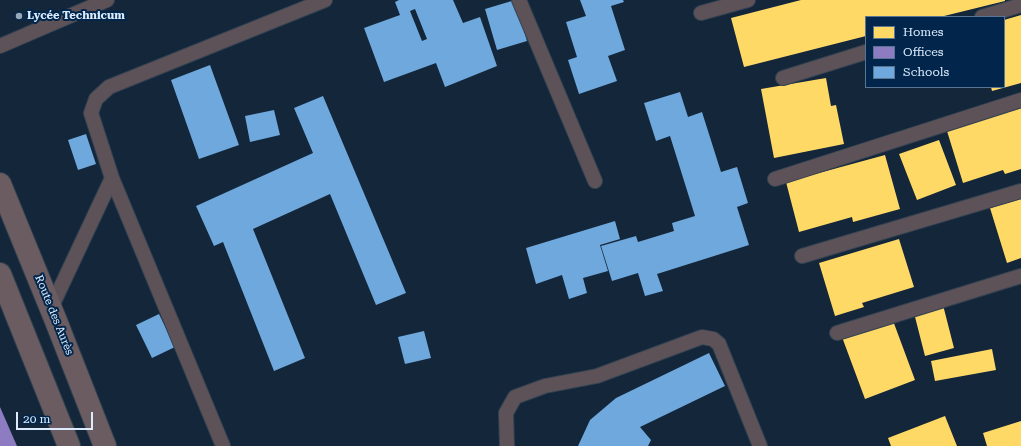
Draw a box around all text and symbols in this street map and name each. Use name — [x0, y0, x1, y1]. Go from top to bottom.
place label: Lycée Technicum — [27, 9, 125, 23]
marker: Lycée Technicum — [14, 11, 24, 21]
legend — [865, 16, 1005, 88]
text: Homes — [903, 25, 943, 39]
text: Offices — [903, 45, 944, 59]
text: Schools — [903, 65, 949, 79]
street label: Route des Aurès — [32, 273, 76, 357]
scale bar — [18, 404, 95, 430]
text: 20 m — [23, 412, 50, 426]

